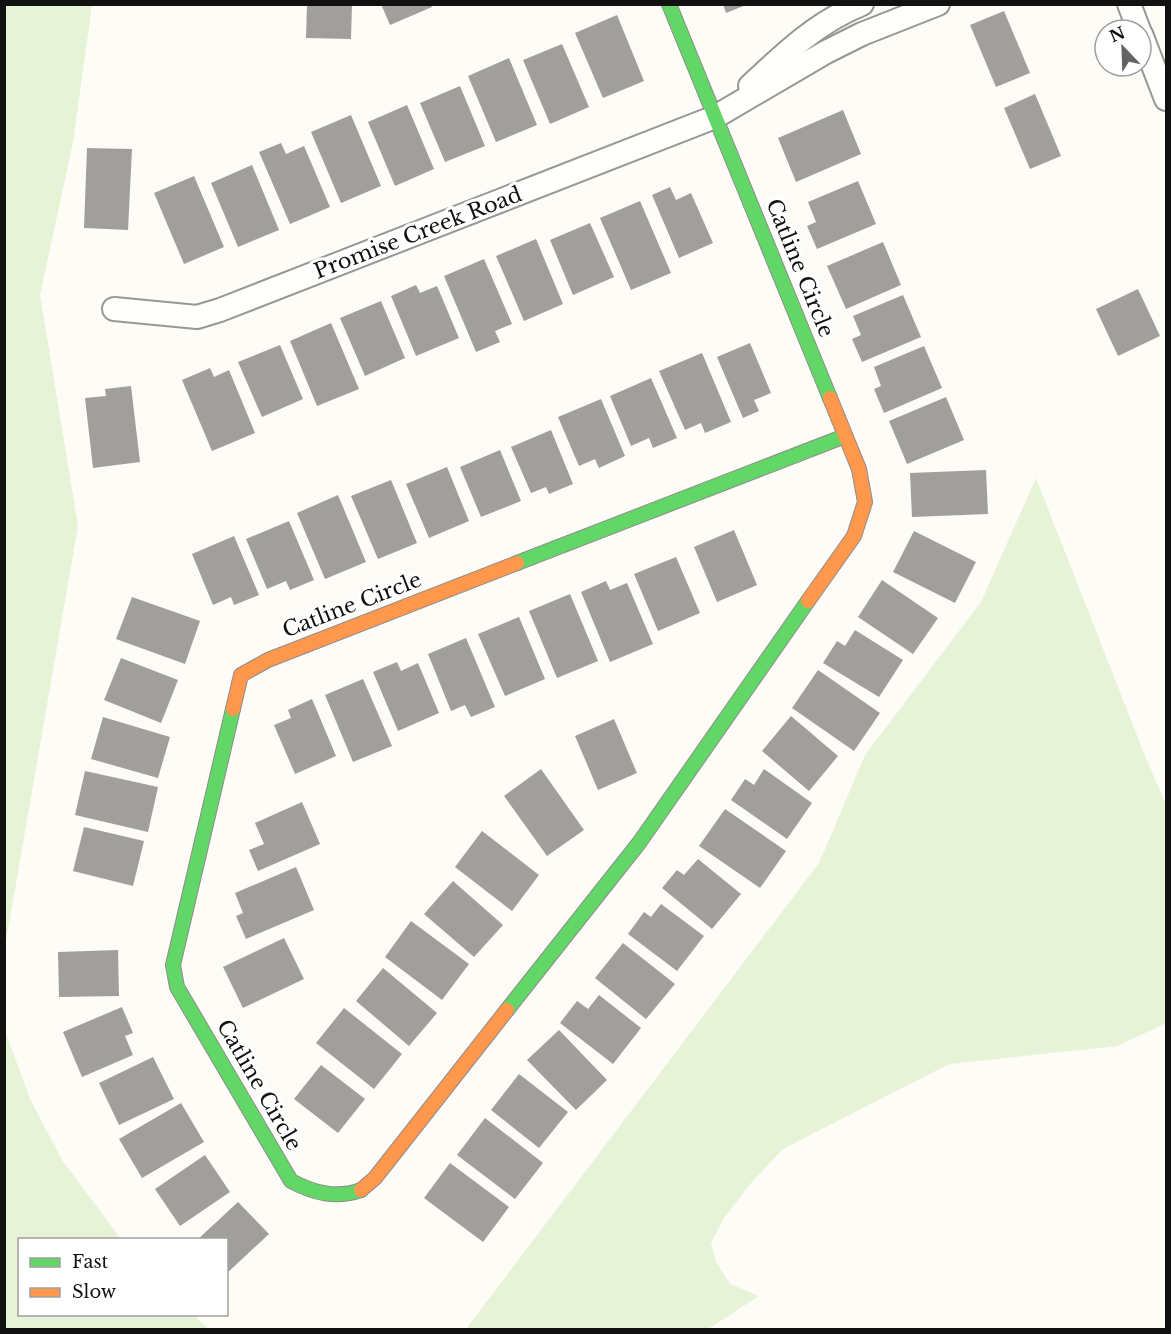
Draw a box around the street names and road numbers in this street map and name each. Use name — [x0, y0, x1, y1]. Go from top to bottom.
street label: Promise Creek Road — [310, 181, 526, 285]
street label: Catline Circle — [760, 195, 840, 341]
street label: Catline Circle — [279, 567, 425, 643]
street label: Catline Circle — [211, 1015, 307, 1155]

